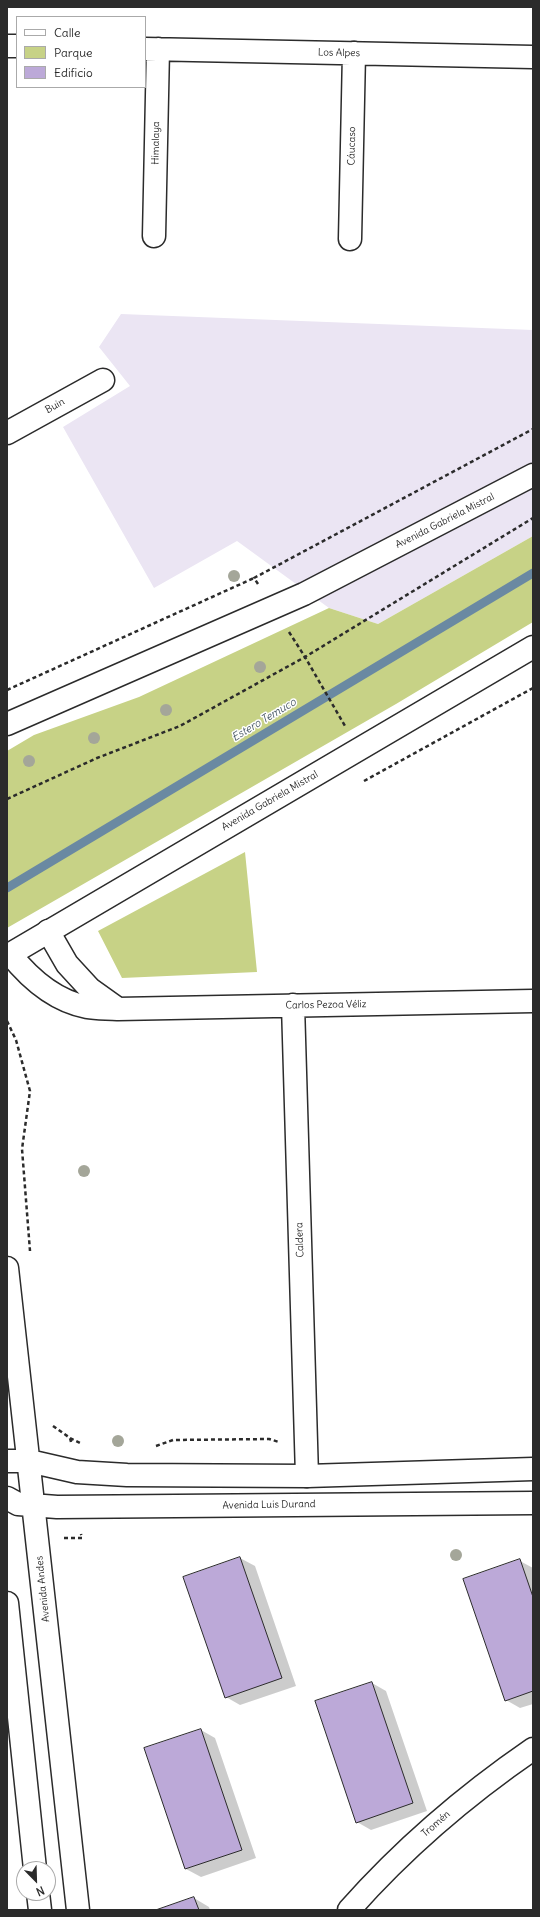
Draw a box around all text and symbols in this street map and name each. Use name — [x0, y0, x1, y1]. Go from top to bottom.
legend — [16, 16, 146, 88]
text: Calle — [54, 25, 81, 40]
text: Parque — [54, 45, 93, 60]
street label: Los Alpes — [318, 47, 360, 59]
text: Edificio — [54, 65, 93, 80]
street label: Himalaya — [150, 121, 162, 165]
street label: Cáucaso — [346, 126, 358, 166]
street label: Buin — [43, 396, 67, 416]
street label: Avenida Gabriela Mistral — [394, 491, 496, 551]
water label: Estero Temuco — [229, 696, 299, 744]
street label: Avenida Gabriela Mistral — [220, 768, 320, 834]
street label: Carlos Pezoa Véliz — [285, 998, 367, 1012]
street label: Caldera — [293, 1222, 307, 1258]
street label: Avenida Luis Durand — [222, 1498, 316, 1512]
street label: Avenida Andes — [34, 1555, 52, 1623]
street label: Tromén — [419, 1808, 453, 1840]
north arrow — [16, 1861, 56, 1901]
text: N — [34, 1883, 47, 1899]

